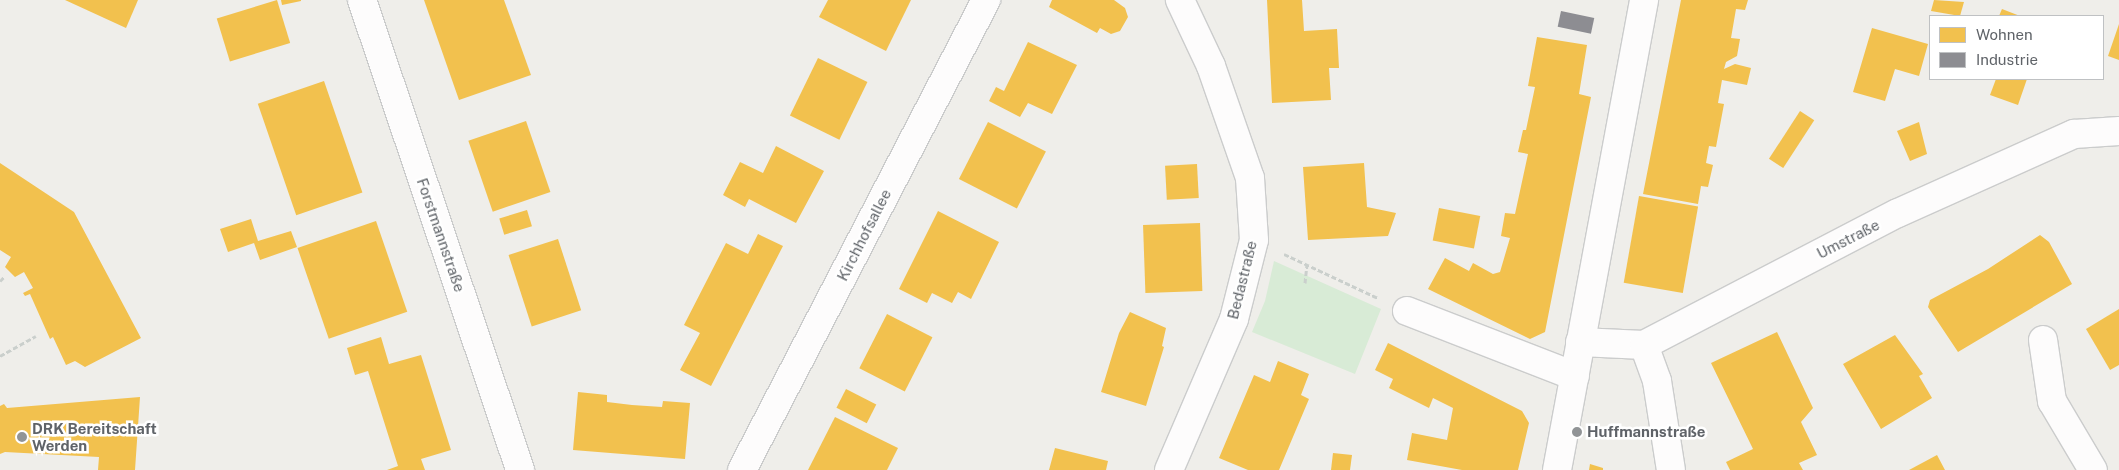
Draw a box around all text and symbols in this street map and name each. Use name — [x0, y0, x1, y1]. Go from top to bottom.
legend — [1929, 15, 2104, 80]
text: Wohnen — [1976, 26, 2033, 43]
text: Industrie — [1976, 51, 2038, 68]
street label: Forstmannstraße — [413, 176, 469, 294]
street label: Kirchhofsallee — [833, 186, 895, 284]
street label: Umstraße — [1814, 216, 1882, 262]
street label: Bedastraße — [1224, 239, 1260, 321]
place label: DRK Bereitschaft Werden — [32, 419, 157, 454]
place label: Huffmannstraße — [1587, 423, 1705, 441]
marker: Huffmannstraße — [1571, 426, 1583, 438]
marker: DRK Bereitschaft Werden — [16, 431, 28, 443]

